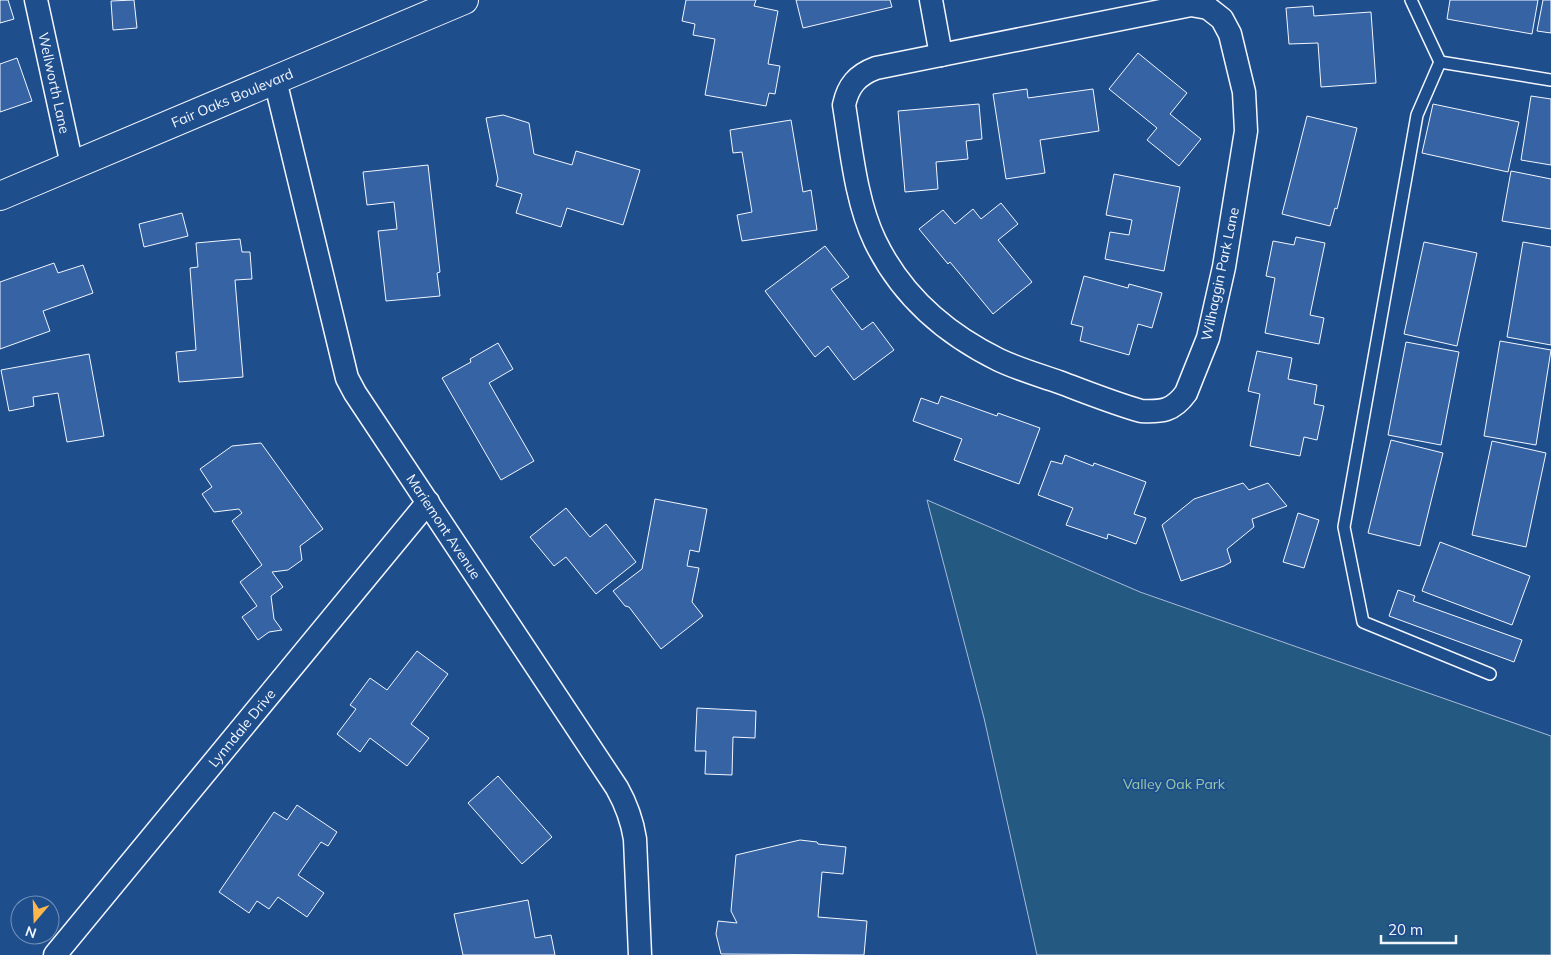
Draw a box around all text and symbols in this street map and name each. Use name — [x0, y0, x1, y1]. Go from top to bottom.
street label: Wellworth Lane — [34, 31, 74, 135]
street label: Fair Oaks Boulevard — [168, 64, 296, 132]
street label: Wilhaggin Park Lane — [1197, 206, 1243, 342]
street label: Mariemont Avenue — [402, 471, 485, 583]
street label: Lynndale Drive — [204, 685, 279, 771]
park label: Valley Oak Park — [1123, 775, 1226, 793]
north arrow — [10, 895, 60, 945]
scale bar — [1381, 912, 1456, 944]
text: 20 m — [1388, 920, 1423, 939]
text: N — [23, 922, 39, 943]

